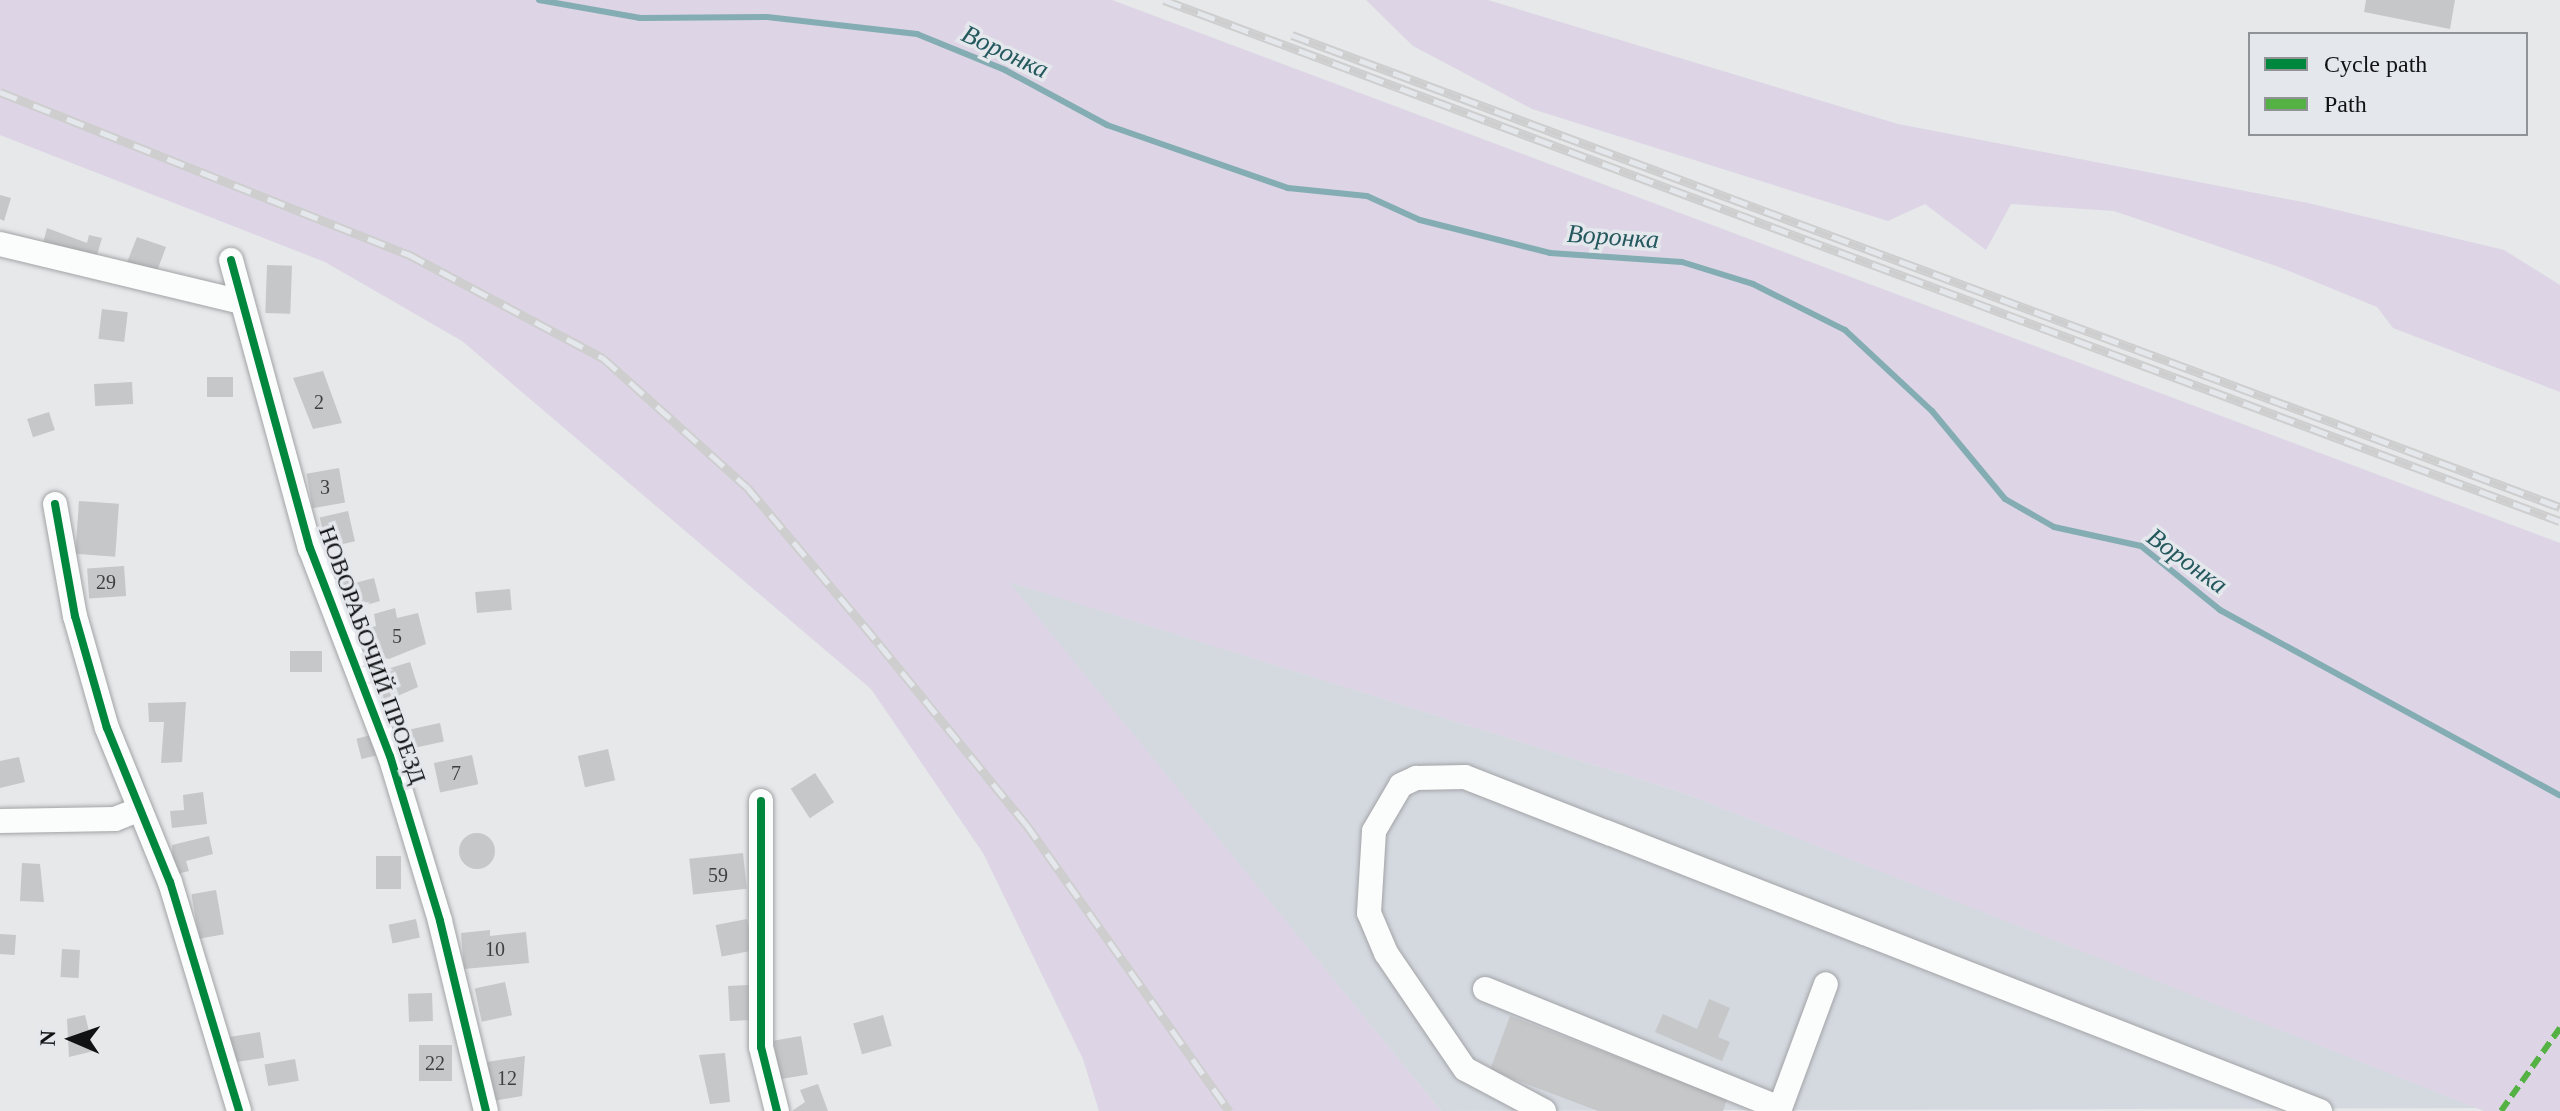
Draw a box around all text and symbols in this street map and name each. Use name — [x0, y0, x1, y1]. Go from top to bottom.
water label: Воронка — [957, 18, 1053, 86]
legend — [2248, 32, 2528, 136]
text: Cycle path — [2324, 51, 2427, 77]
text: Path — [2324, 91, 2367, 117]
water label: Воронка — [1566, 218, 1660, 256]
house number: 2 — [314, 390, 324, 414]
house number: 3 — [320, 475, 330, 499]
water label: Воронка — [2140, 521, 2234, 601]
street label: НОВОРАБОЧИЙ ПРОЕЗД — [312, 522, 432, 788]
house number: 29 — [96, 570, 116, 594]
house number: 5 — [392, 624, 402, 648]
house number: 7 — [451, 761, 461, 785]
house number: 59 — [708, 863, 728, 887]
house number: 10 — [485, 937, 505, 961]
north arrow — [32, 999, 112, 1079]
text: N — [35, 1030, 60, 1047]
house number: 22 — [425, 1051, 445, 1075]
house number: 12 — [497, 1066, 517, 1090]

